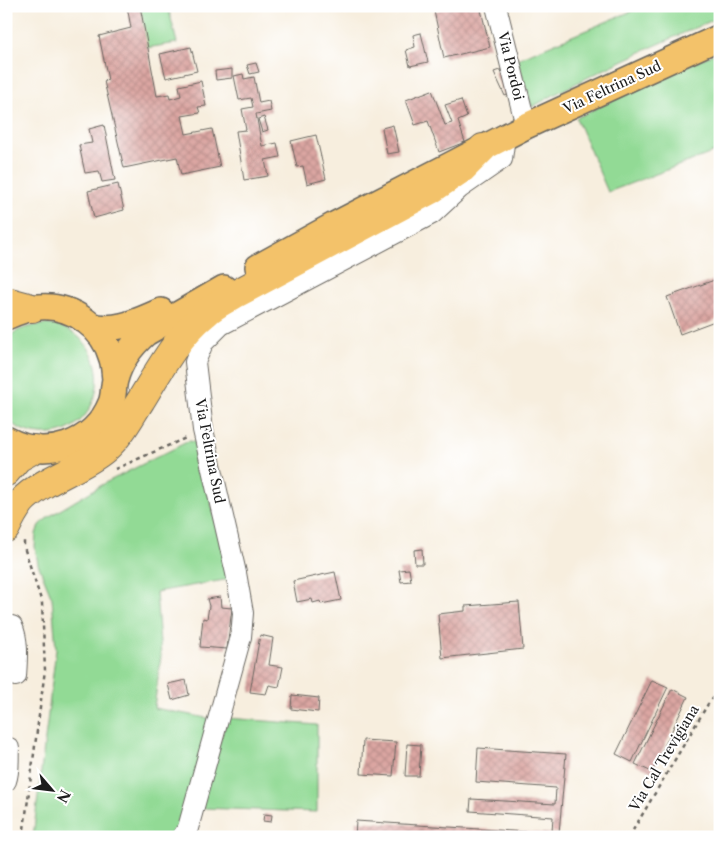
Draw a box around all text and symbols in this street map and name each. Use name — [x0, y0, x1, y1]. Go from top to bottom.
street label: Via Pordoi — [494, 29, 528, 102]
street label: Via Feltrina Sud — [559, 56, 664, 118]
street label: Via Feltrina Sud — [191, 396, 229, 505]
street label: Via Cal Trevigiana — [625, 701, 703, 815]
north arrow — [28, 766, 78, 816]
text: N — [53, 787, 74, 806]

